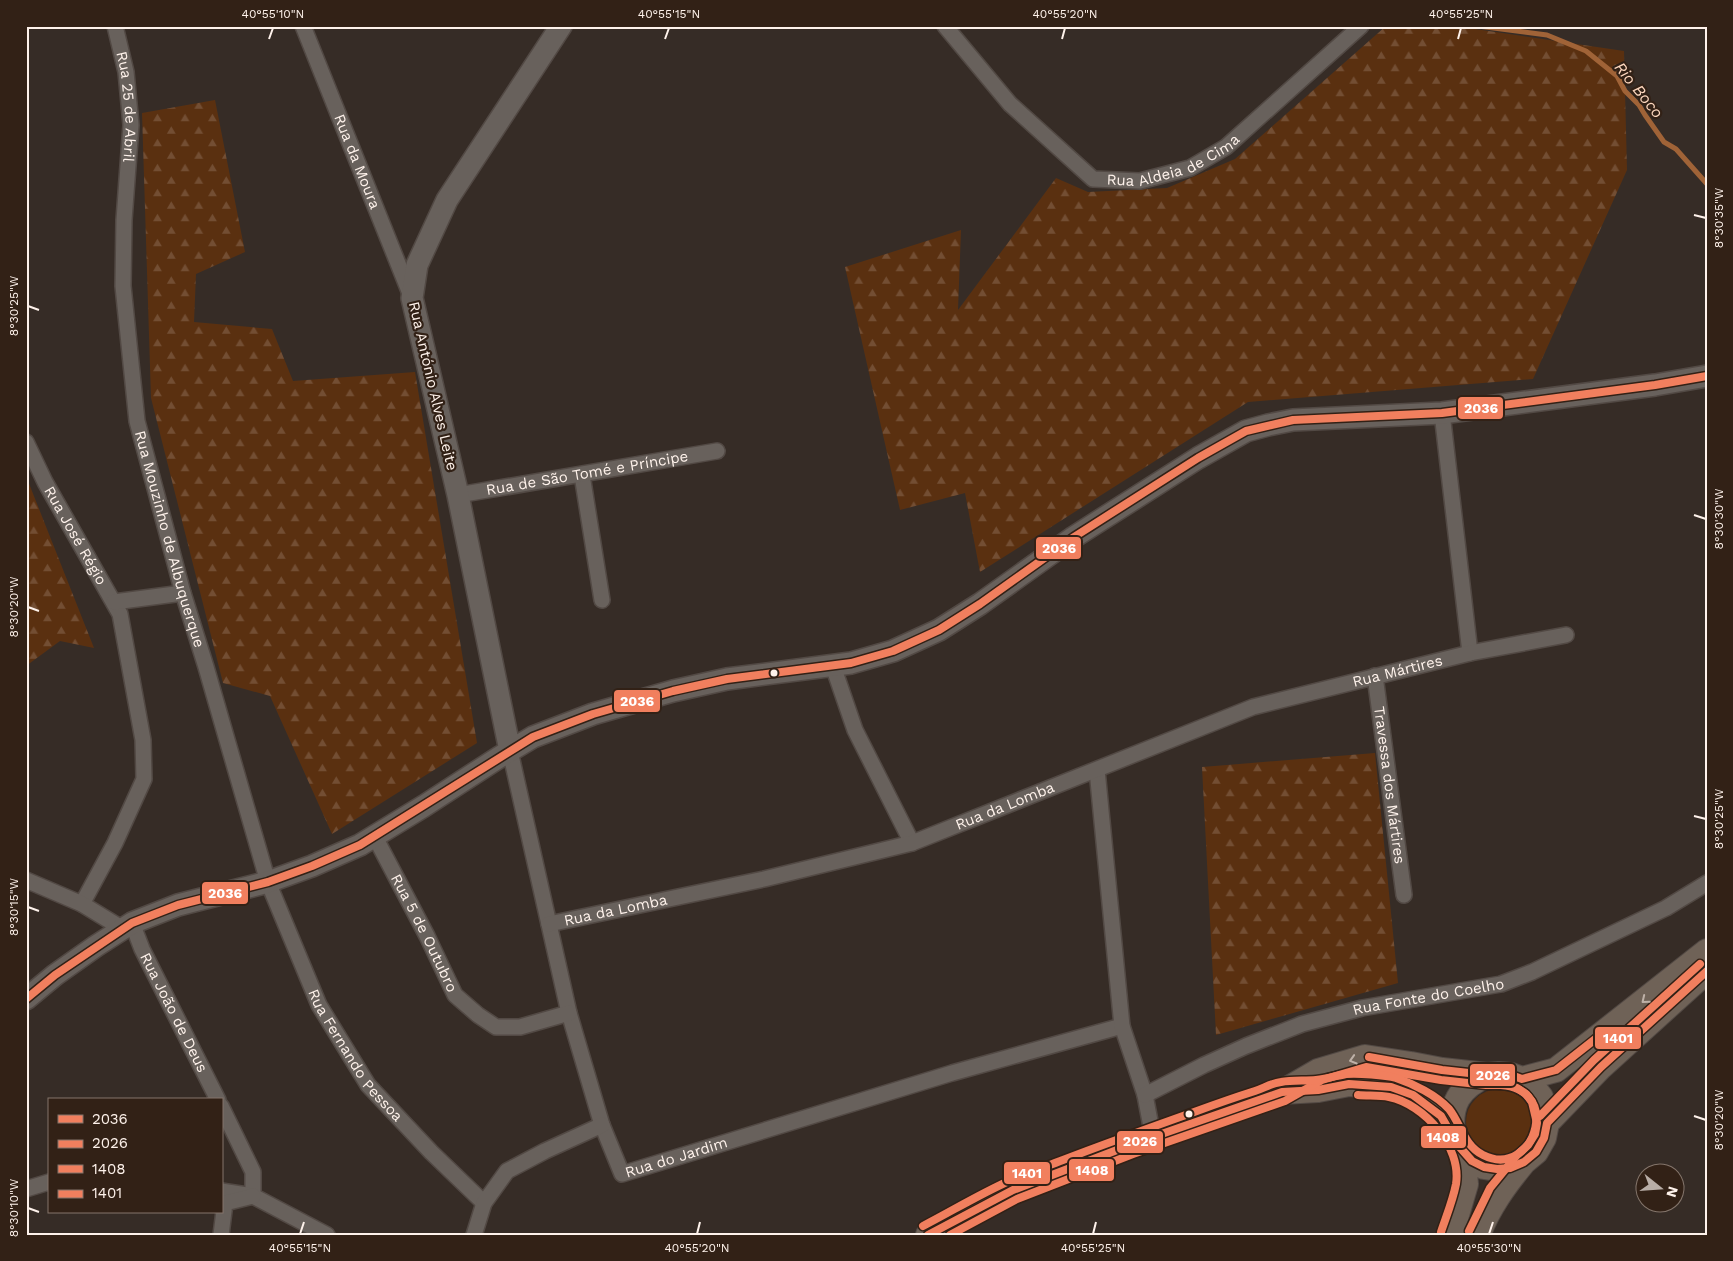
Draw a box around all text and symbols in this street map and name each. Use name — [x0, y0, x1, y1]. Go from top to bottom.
text: 40°55'10"N — [242, 7, 304, 21]
text: 40°55'15"N — [638, 7, 700, 21]
text: 40°55'20"N — [1032, 7, 1098, 21]
text: 40°55'25"N — [1429, 7, 1493, 21]
street label: Rua 25 de Abril — [112, 49, 140, 163]
water label: Rio Boco — [1611, 58, 1667, 122]
street label: Rua da Moura — [330, 112, 384, 212]
street label: Rua Aldeia de Cima — [1106, 130, 1244, 190]
text: 8°30'35"W — [1712, 187, 1726, 248]
text: 8°30'25"W — [7, 275, 21, 336]
street label: Rua António Alves Leite — [405, 300, 461, 472]
line badge: 2036 — [1457, 396, 1504, 420]
text: 2036 — [1464, 400, 1498, 416]
street label: Rua Mouzinho de Albuquerque — [131, 429, 208, 650]
street label: Rua de São Tomé e Príncipe — [485, 447, 690, 499]
street label: Rua José Régio — [40, 483, 111, 588]
text: 8°30'30"W — [1712, 488, 1726, 550]
line badge: 2036 — [1035, 536, 1082, 560]
text: 2036 — [1042, 540, 1076, 556]
text: 8°30'20"W — [7, 576, 21, 638]
street label: Rua Mártires — [1351, 651, 1444, 691]
unlabelled marker — [769, 668, 779, 678]
line badge: 2036 — [613, 689, 661, 713]
text: 2036 — [620, 693, 654, 709]
street label: Travessa dos Mártires — [1370, 705, 1409, 865]
street label: Rua da Lomba — [953, 778, 1057, 834]
text: 8°30'25"W — [1712, 788, 1726, 849]
street label: Rua 5 de Outubro — [387, 871, 461, 995]
text: 8°30'15"W — [7, 877, 21, 936]
line badge: 2036 — [201, 881, 249, 905]
text: 2036 — [208, 885, 242, 901]
street label: Rua da Lomba — [562, 890, 669, 930]
street label: Rua João de Deus — [136, 950, 212, 1076]
street label: Rua Fonte do Coelho — [1351, 975, 1506, 1019]
street label: Rua Fernando Pessoa — [304, 986, 407, 1126]
one-way arrow — [1642, 994, 1651, 1002]
line badge: 1401 — [1594, 1026, 1642, 1050]
text: 1401 — [1603, 1030, 1633, 1046]
one-way arrow — [1349, 1055, 1358, 1065]
line badge: 2026 — [1469, 1063, 1516, 1087]
text: 2026 — [1476, 1067, 1511, 1083]
text: 8°30'20"W — [1712, 1089, 1726, 1151]
legend — [48, 1098, 222, 1214]
unlabelled marker — [1184, 1109, 1194, 1119]
text: 2036 — [92, 1110, 128, 1128]
line badge: 1408 — [1420, 1125, 1467, 1149]
text: 1408 — [1427, 1129, 1460, 1145]
line badge: 2026 — [1116, 1130, 1164, 1154]
street label: Rua do Jardim — [623, 1133, 730, 1181]
text: 2026 — [1123, 1133, 1158, 1149]
text: 2026 — [92, 1134, 128, 1152]
line badge: 1408 — [1068, 1158, 1115, 1182]
text: 1408 — [92, 1160, 126, 1178]
line badge: 1401 — [1003, 1161, 1051, 1185]
text: 1408 — [1076, 1162, 1109, 1178]
north arrow — [1636, 1164, 1686, 1214]
text: 1401 — [1012, 1165, 1042, 1181]
text: 8°30'10"W — [7, 1178, 21, 1237]
text: 1401 — [92, 1184, 122, 1202]
text: N — [1663, 1185, 1682, 1199]
text: 40°55'15"N — [269, 1241, 331, 1255]
text: 40°55'20"N — [664, 1241, 730, 1255]
text: 40°55'25"N — [1061, 1241, 1125, 1255]
text: 40°55'30"N — [1456, 1241, 1522, 1255]

